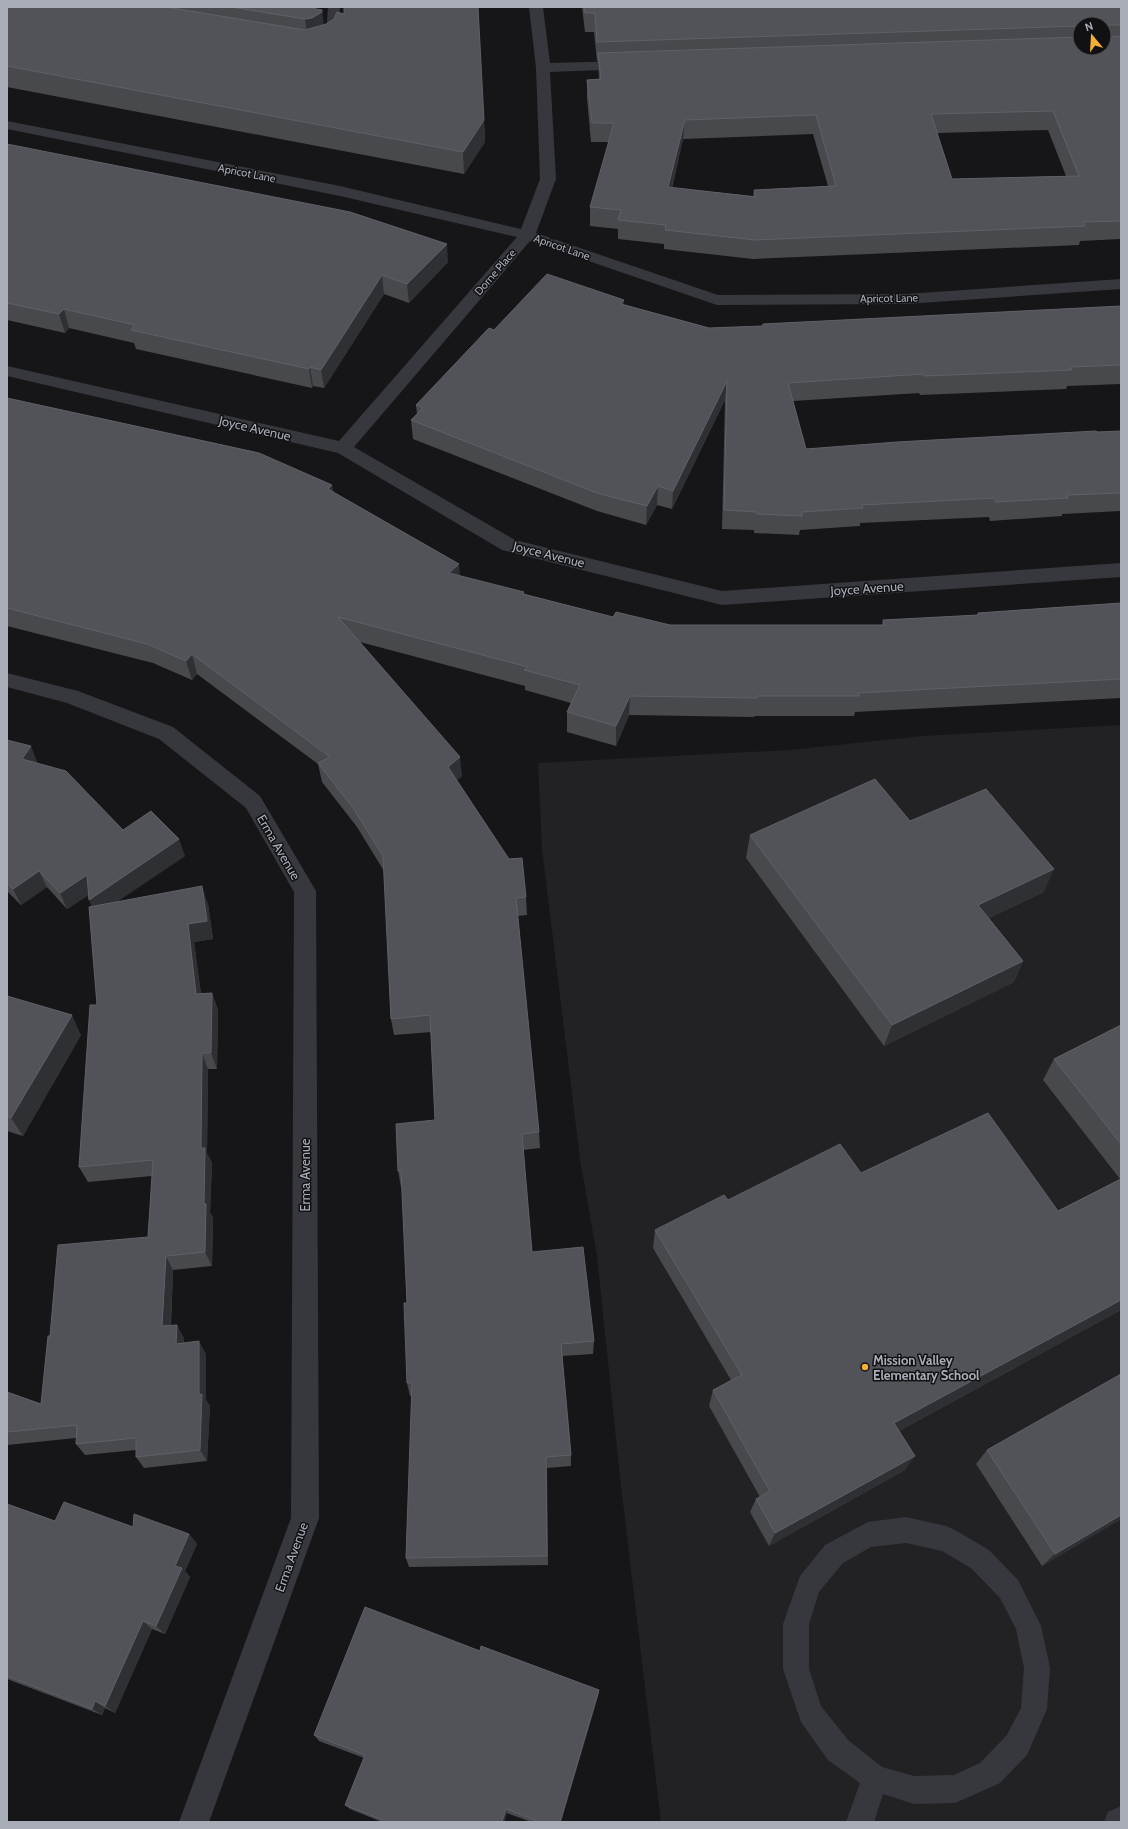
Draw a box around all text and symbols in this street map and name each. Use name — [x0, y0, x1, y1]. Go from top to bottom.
north arrow — [1072, 16, 1112, 56]
text: N — [1083, 19, 1095, 34]
street label: Apricot Lane — [217, 161, 277, 186]
street label: Apricot Lane — [532, 231, 592, 263]
street label: Dorne Place — [471, 246, 519, 298]
street label: Apricot Lane — [860, 290, 919, 306]
street label: Joyce Avenue — [217, 412, 293, 444]
street label: Joyce Avenue — [511, 537, 587, 571]
street label: Joyce Avenue — [829, 577, 904, 599]
street label: Erma Avenue — [254, 811, 304, 883]
street label: Erma Avenue — [297, 1138, 313, 1211]
place label: Mission Valley Elementary School — [873, 1352, 980, 1383]
marker: Mission Valley Elementary School — [860, 1362, 870, 1372]
street label: Erma Avenue — [271, 1520, 311, 1594]

